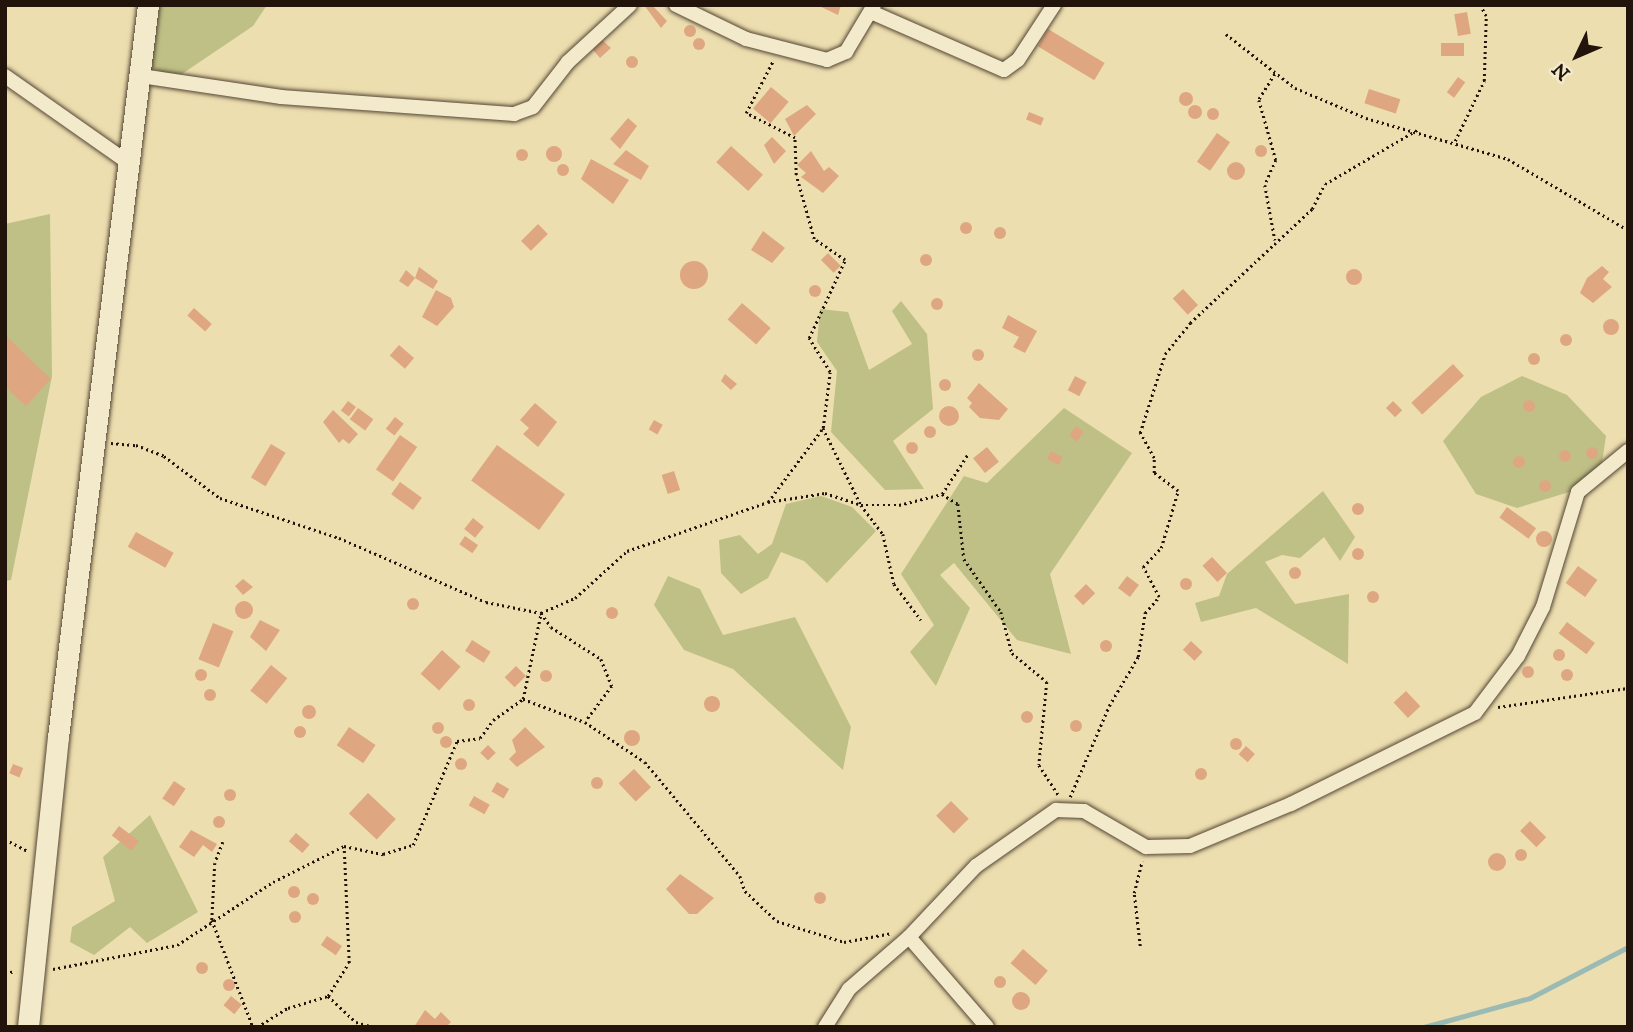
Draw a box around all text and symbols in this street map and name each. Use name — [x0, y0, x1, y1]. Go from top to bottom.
north arrow — [1542, 21, 1612, 91]
text: N — [1548, 57, 1575, 85]

